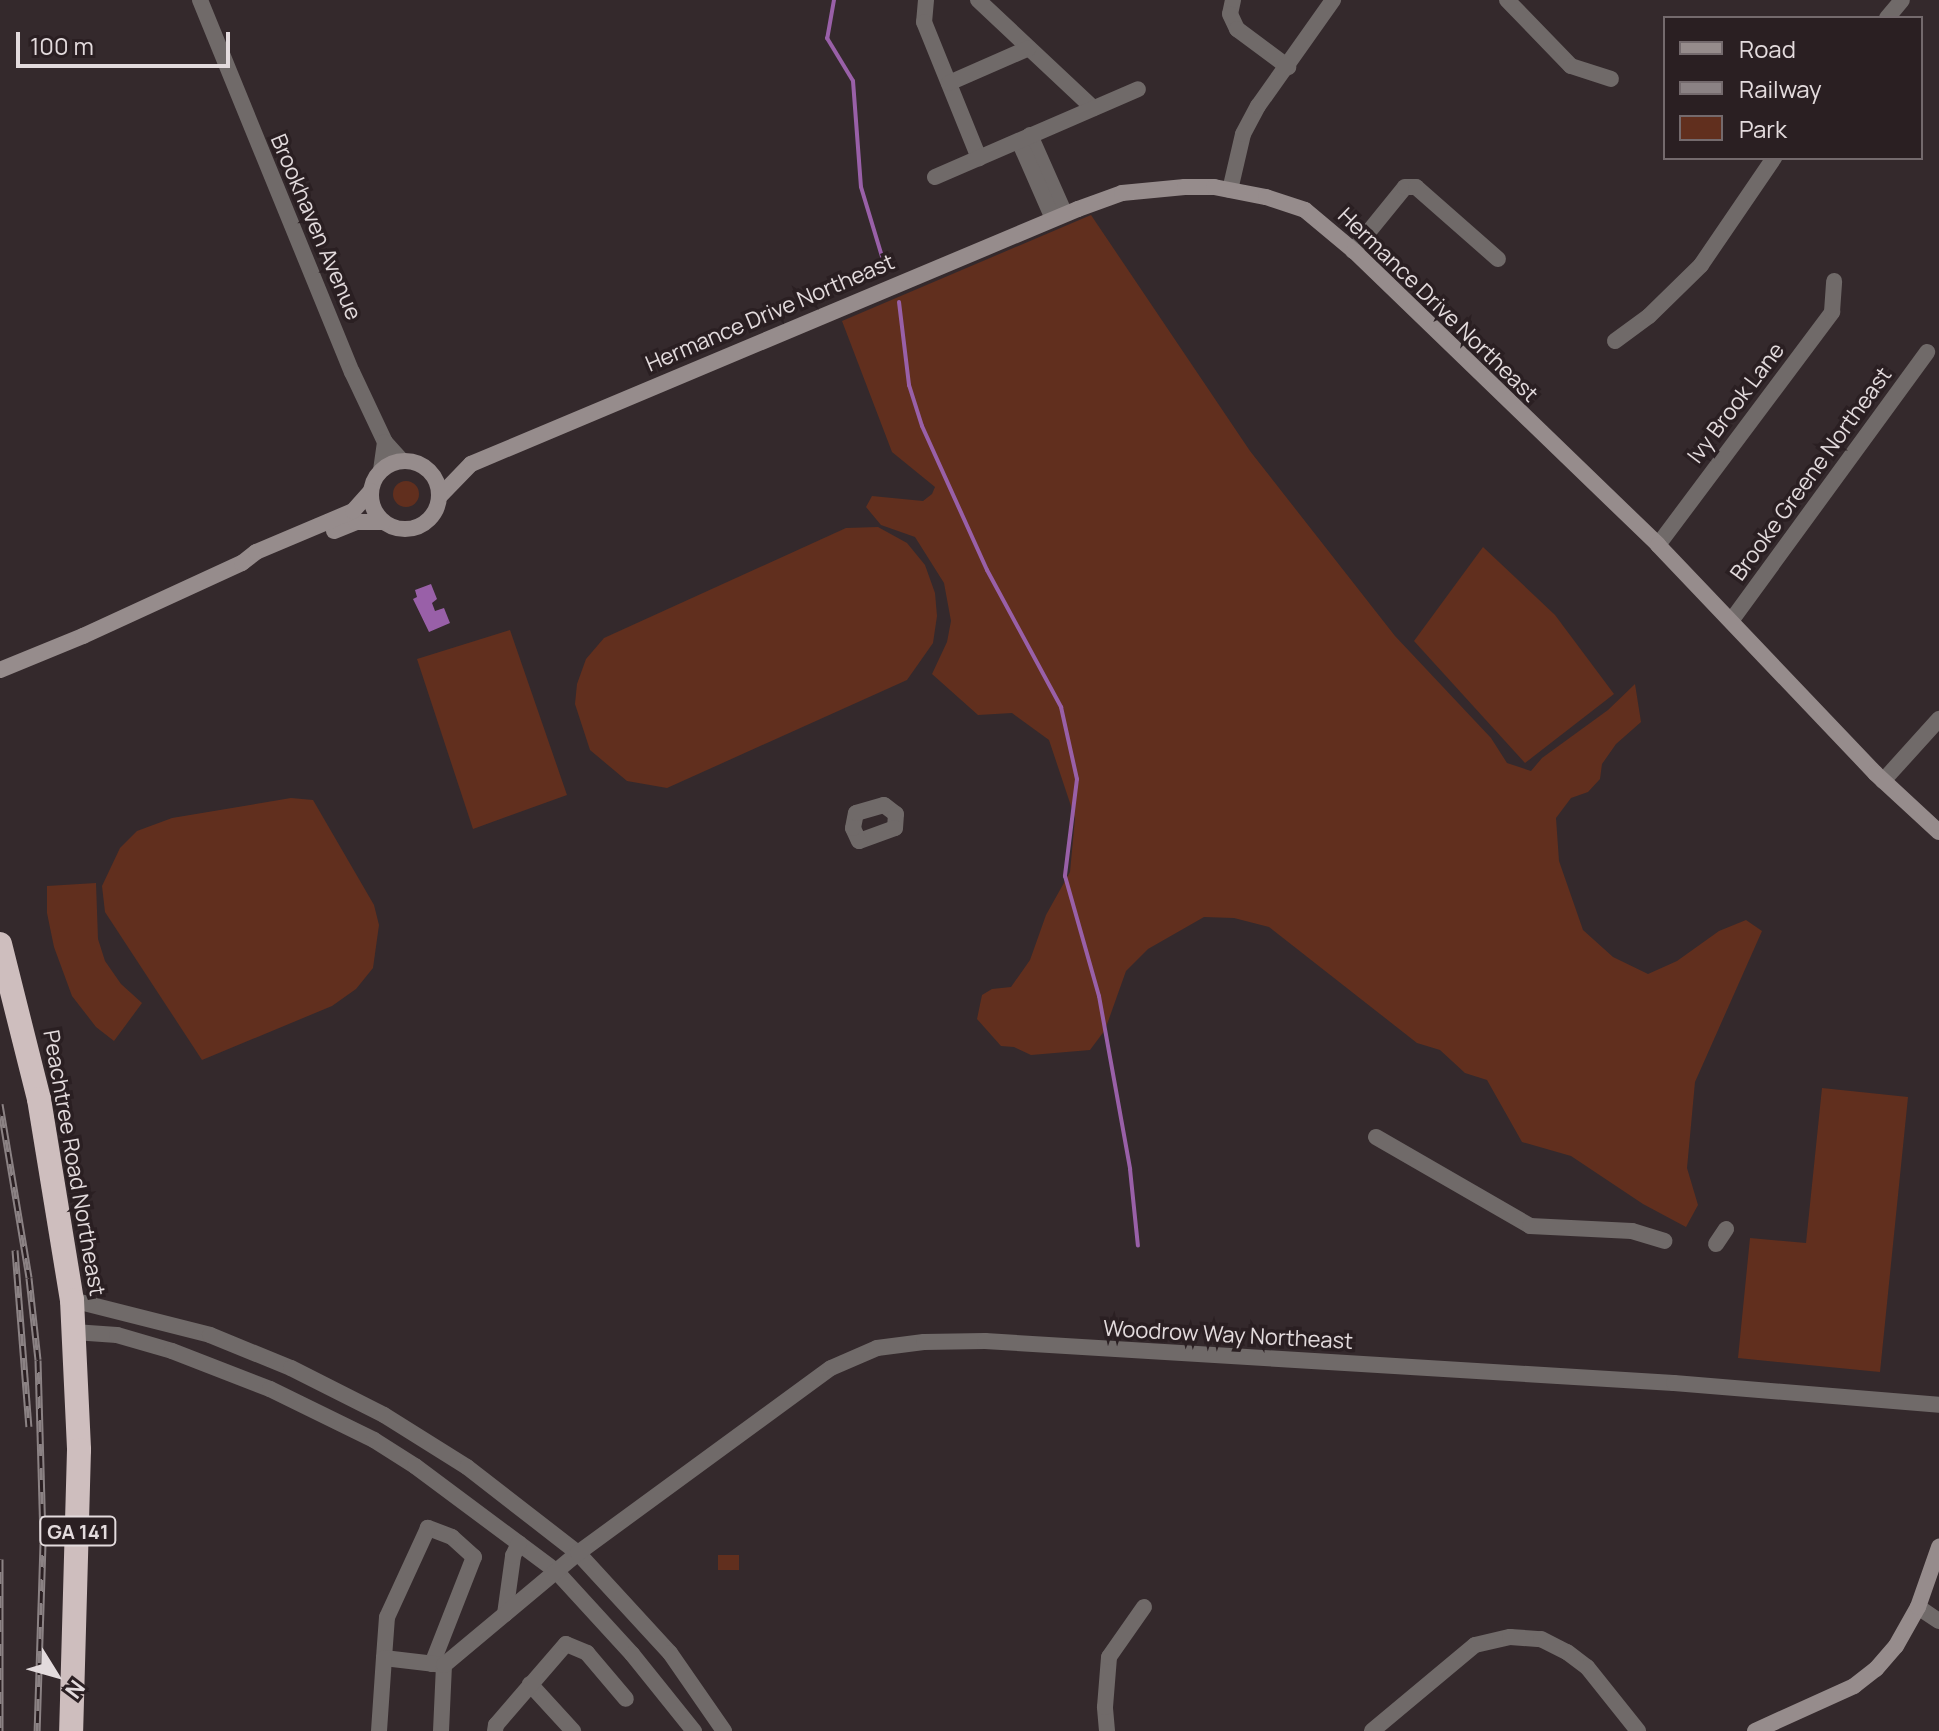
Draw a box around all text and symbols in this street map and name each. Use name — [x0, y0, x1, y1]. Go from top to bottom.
scale bar — [20, 16, 234, 66]
legend — [1663, 16, 1923, 160]
text: 100 m — [30, 29, 94, 62]
text: Road — [1739, 32, 1796, 65]
text: Railway — [1739, 72, 1822, 105]
text: Park — [1739, 112, 1787, 145]
street label: Brookhaven Avenue — [265, 130, 367, 324]
street label: Hermance Drive Northeast — [1333, 203, 1543, 407]
street label: Hermance Drive Northeast — [642, 249, 898, 377]
street label: Ivy Brook Lane — [1682, 338, 1790, 468]
street label: Brooke Greene Northeast — [1725, 362, 1897, 586]
street label: Peachtree Road Northeast — [38, 1028, 110, 1298]
street label: Woodrow Way Northeast — [1102, 1315, 1354, 1355]
road number: GA 141 — [38, 1515, 118, 1547]
north arrow — [16, 1635, 96, 1715]
text: N — [58, 1674, 92, 1705]

